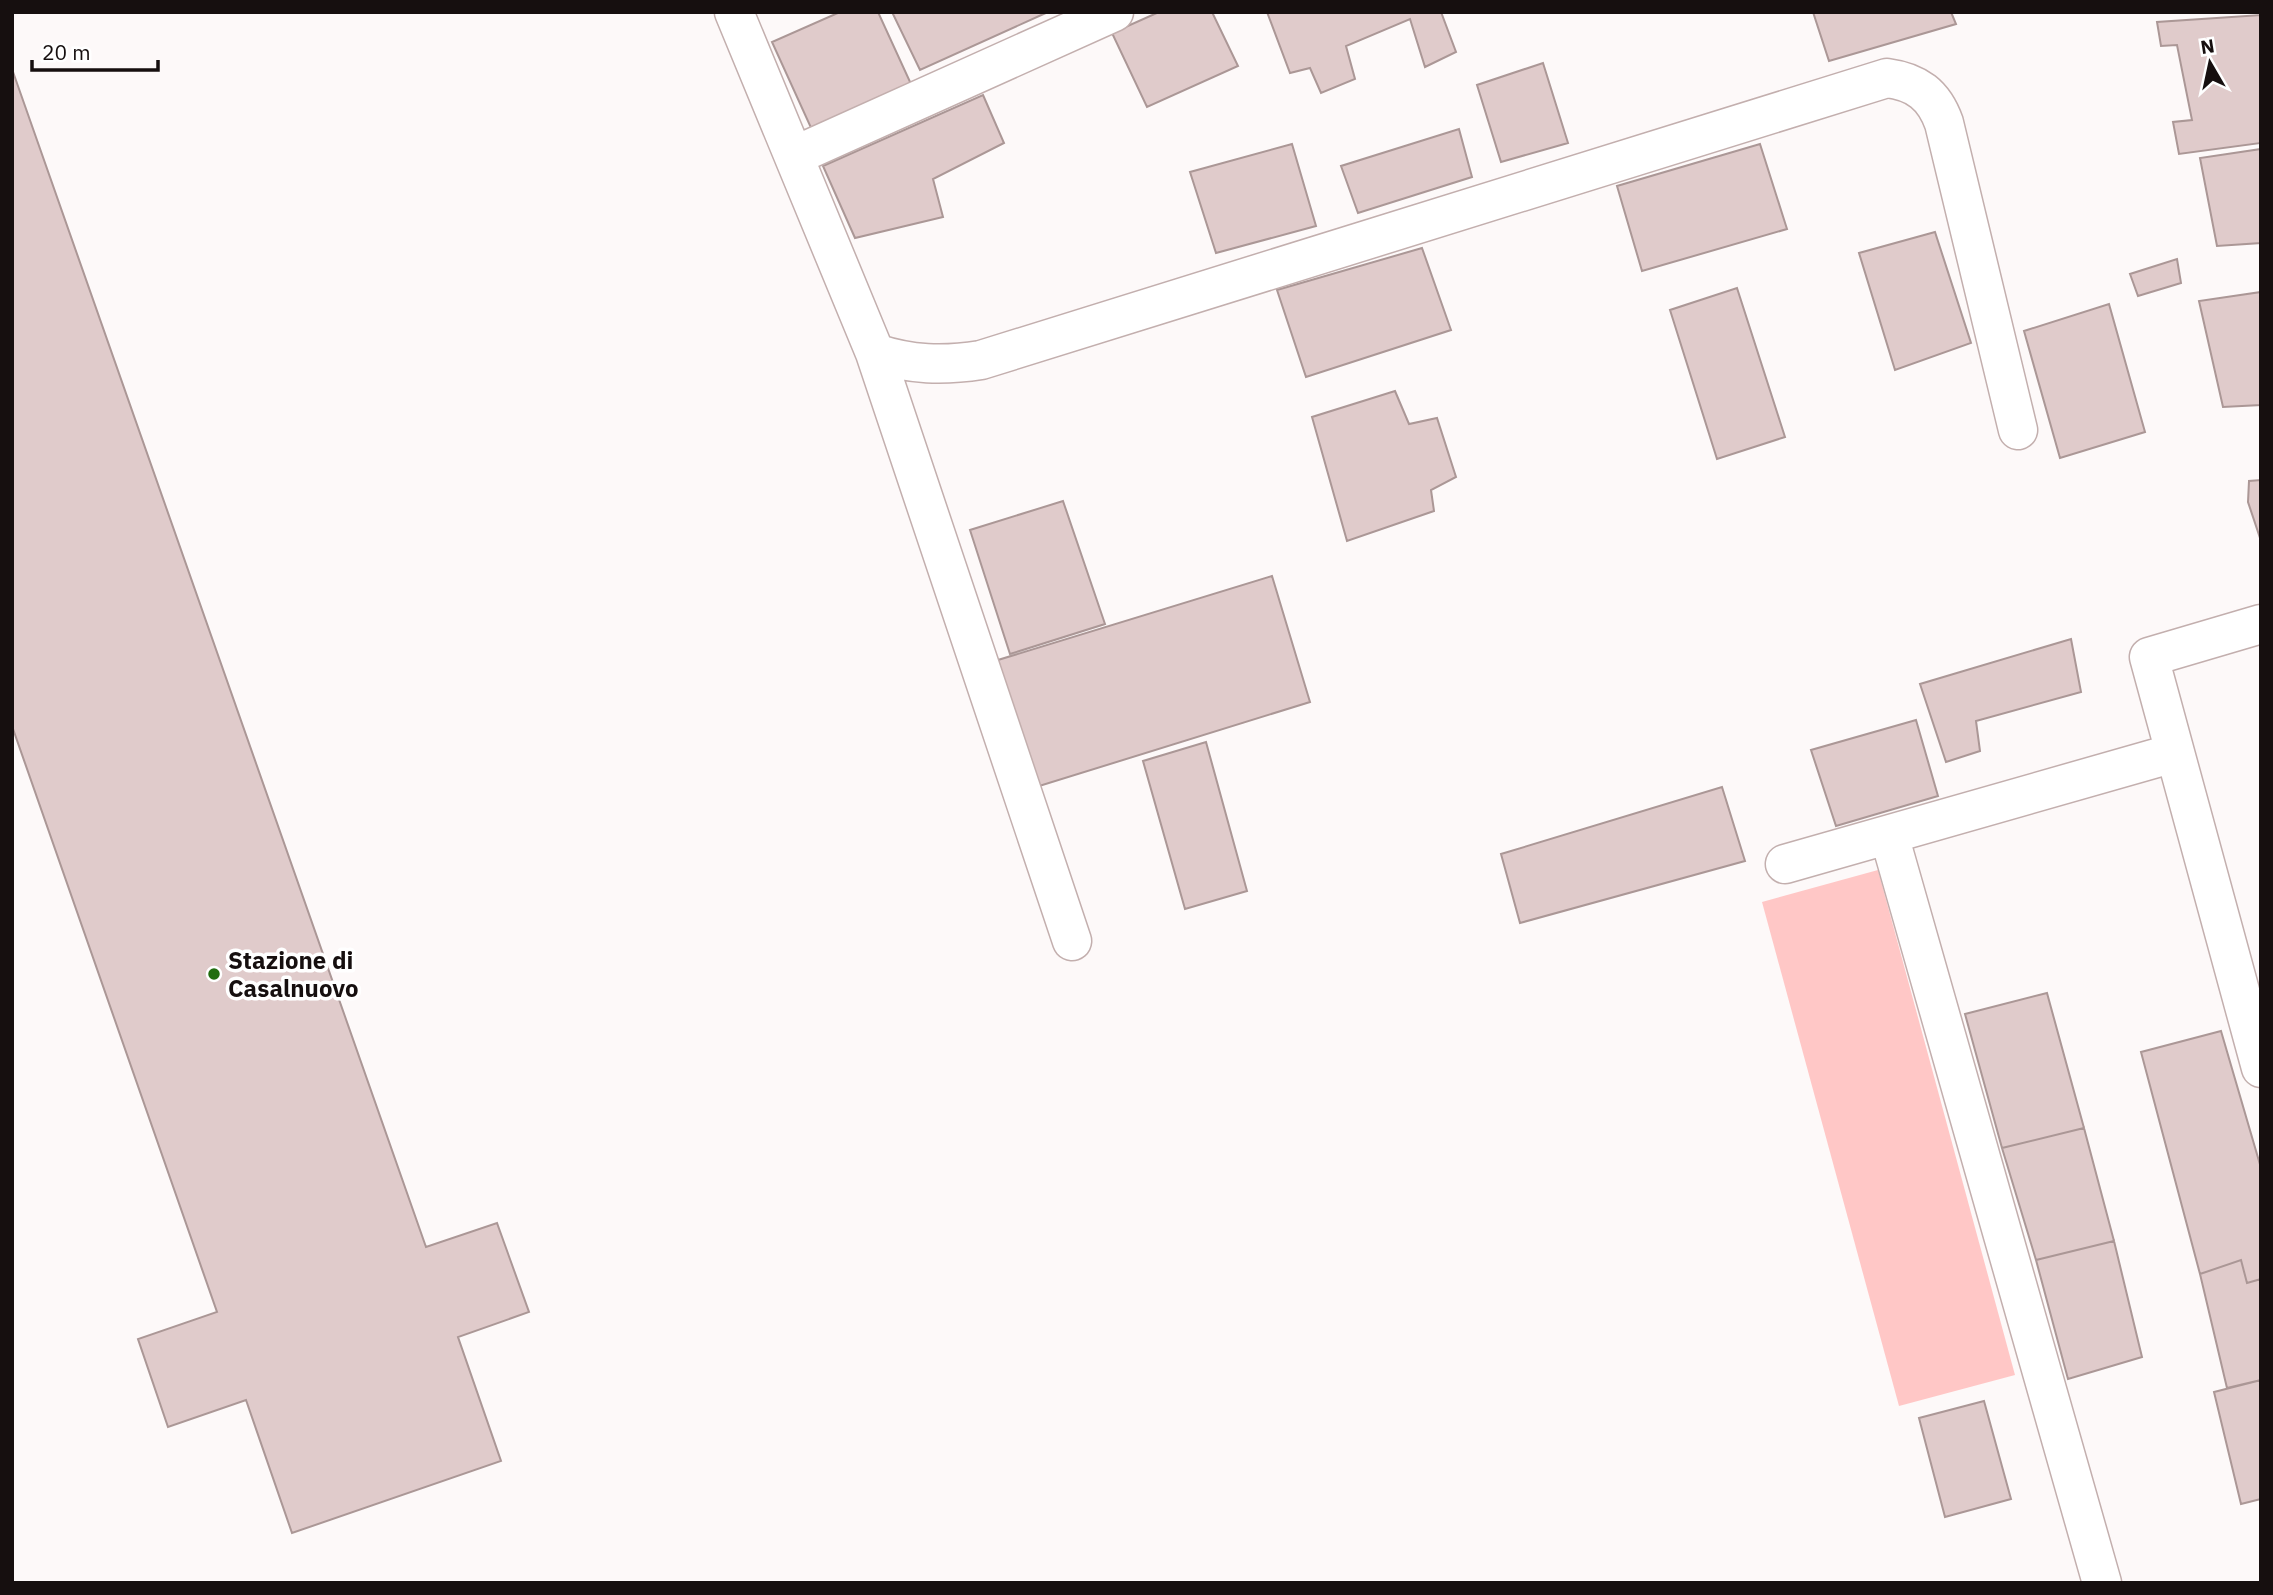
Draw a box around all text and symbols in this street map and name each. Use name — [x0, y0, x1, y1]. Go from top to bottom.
scale bar — [32, 28, 158, 72]
north arrow — [2175, 28, 2245, 98]
text: N — [2199, 33, 2216, 59]
text: 20 m — [42, 38, 91, 66]
place label: Stazione di Casalnuovo — [228, 944, 359, 1004]
marker: Stazione di Casalnuovo — [206, 966, 222, 982]

